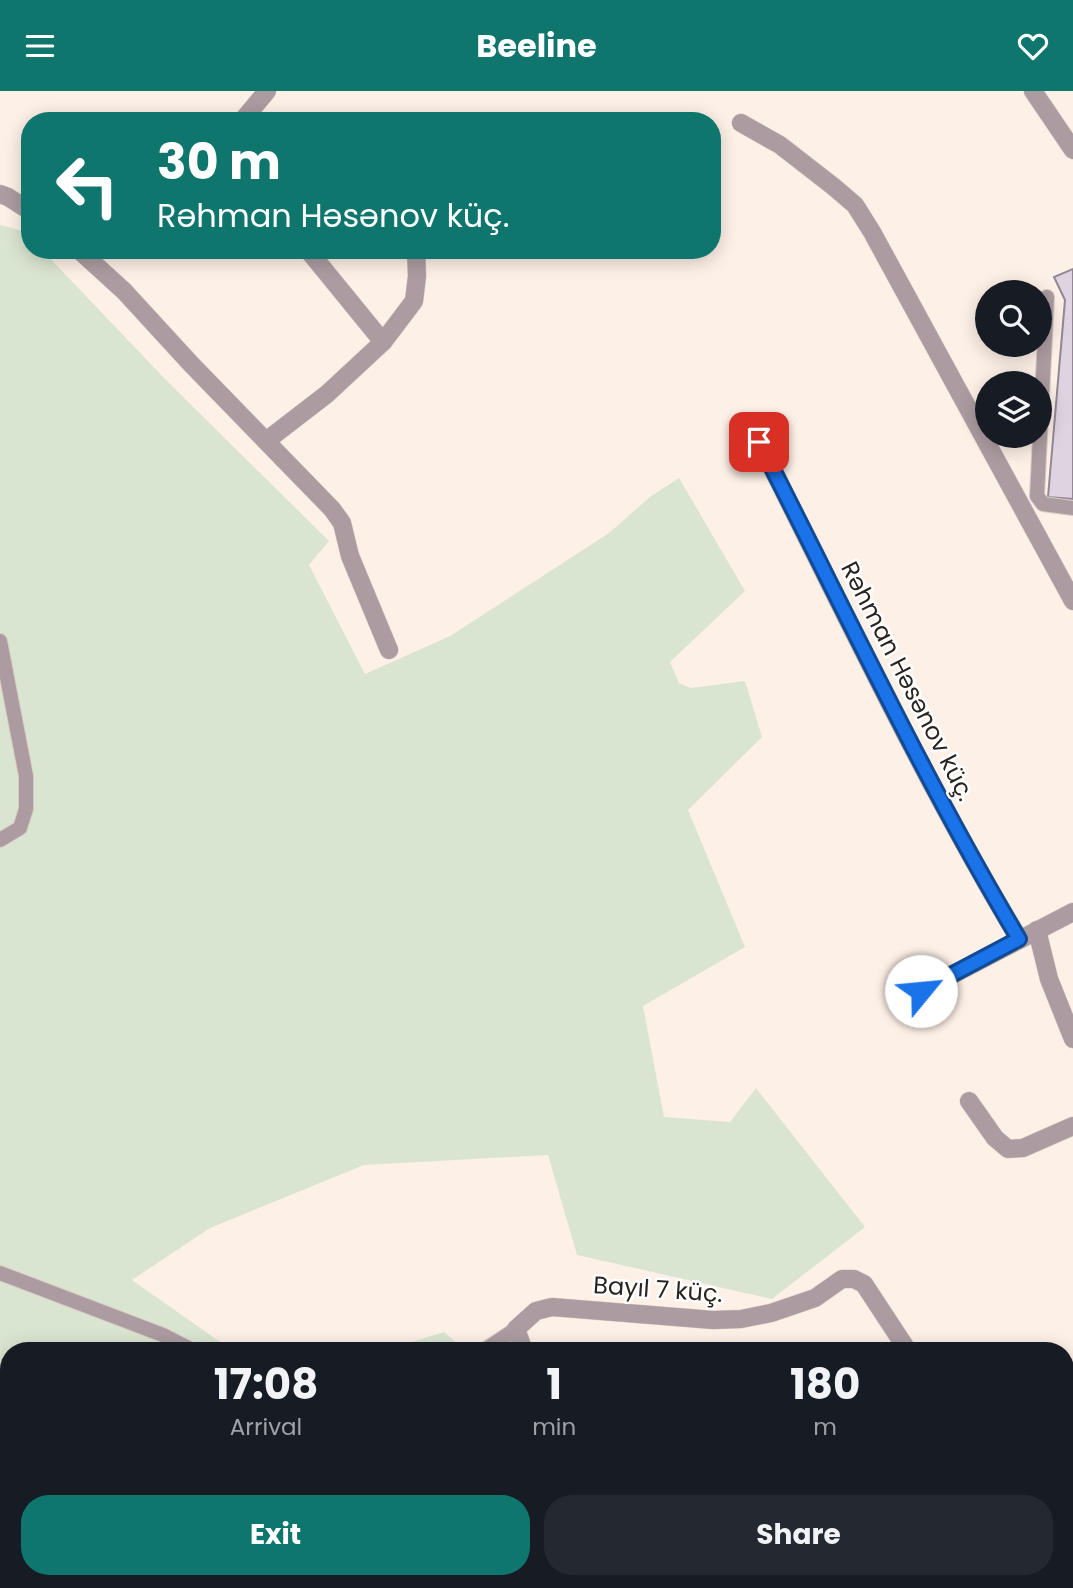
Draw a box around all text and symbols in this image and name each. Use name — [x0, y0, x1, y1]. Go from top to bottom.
text: Beeline — [476, 23, 597, 68]
icon: menu — [21, 27, 59, 65]
icon: heart — [1014, 27, 1052, 65]
text: 30 m — [157, 128, 281, 196]
icon: left — [42, 140, 133, 231]
text: Rəhman Həsənov küç. — [157, 193, 509, 238]
map controls — [975, 280, 1052, 448]
button: search — [975, 280, 1052, 357]
button: layers — [975, 371, 1052, 448]
pin — [729, 412, 789, 472]
icon: arrive — [740, 423, 778, 461]
street label: Rəhman Həsənov küç. — [833, 556, 983, 806]
position arrow — [884, 954, 958, 1028]
street label: Bayıl 7 küç. — [592, 1268, 724, 1310]
text: 17:08 — [214, 1355, 318, 1414]
text: 1 — [546, 1355, 562, 1414]
text: 180 — [790, 1355, 860, 1414]
text: Arrival — [230, 1411, 302, 1443]
text: min — [532, 1411, 576, 1443]
text: m — [813, 1411, 837, 1443]
button: Exit — [21, 1495, 530, 1575]
button: Share — [544, 1495, 1053, 1575]

